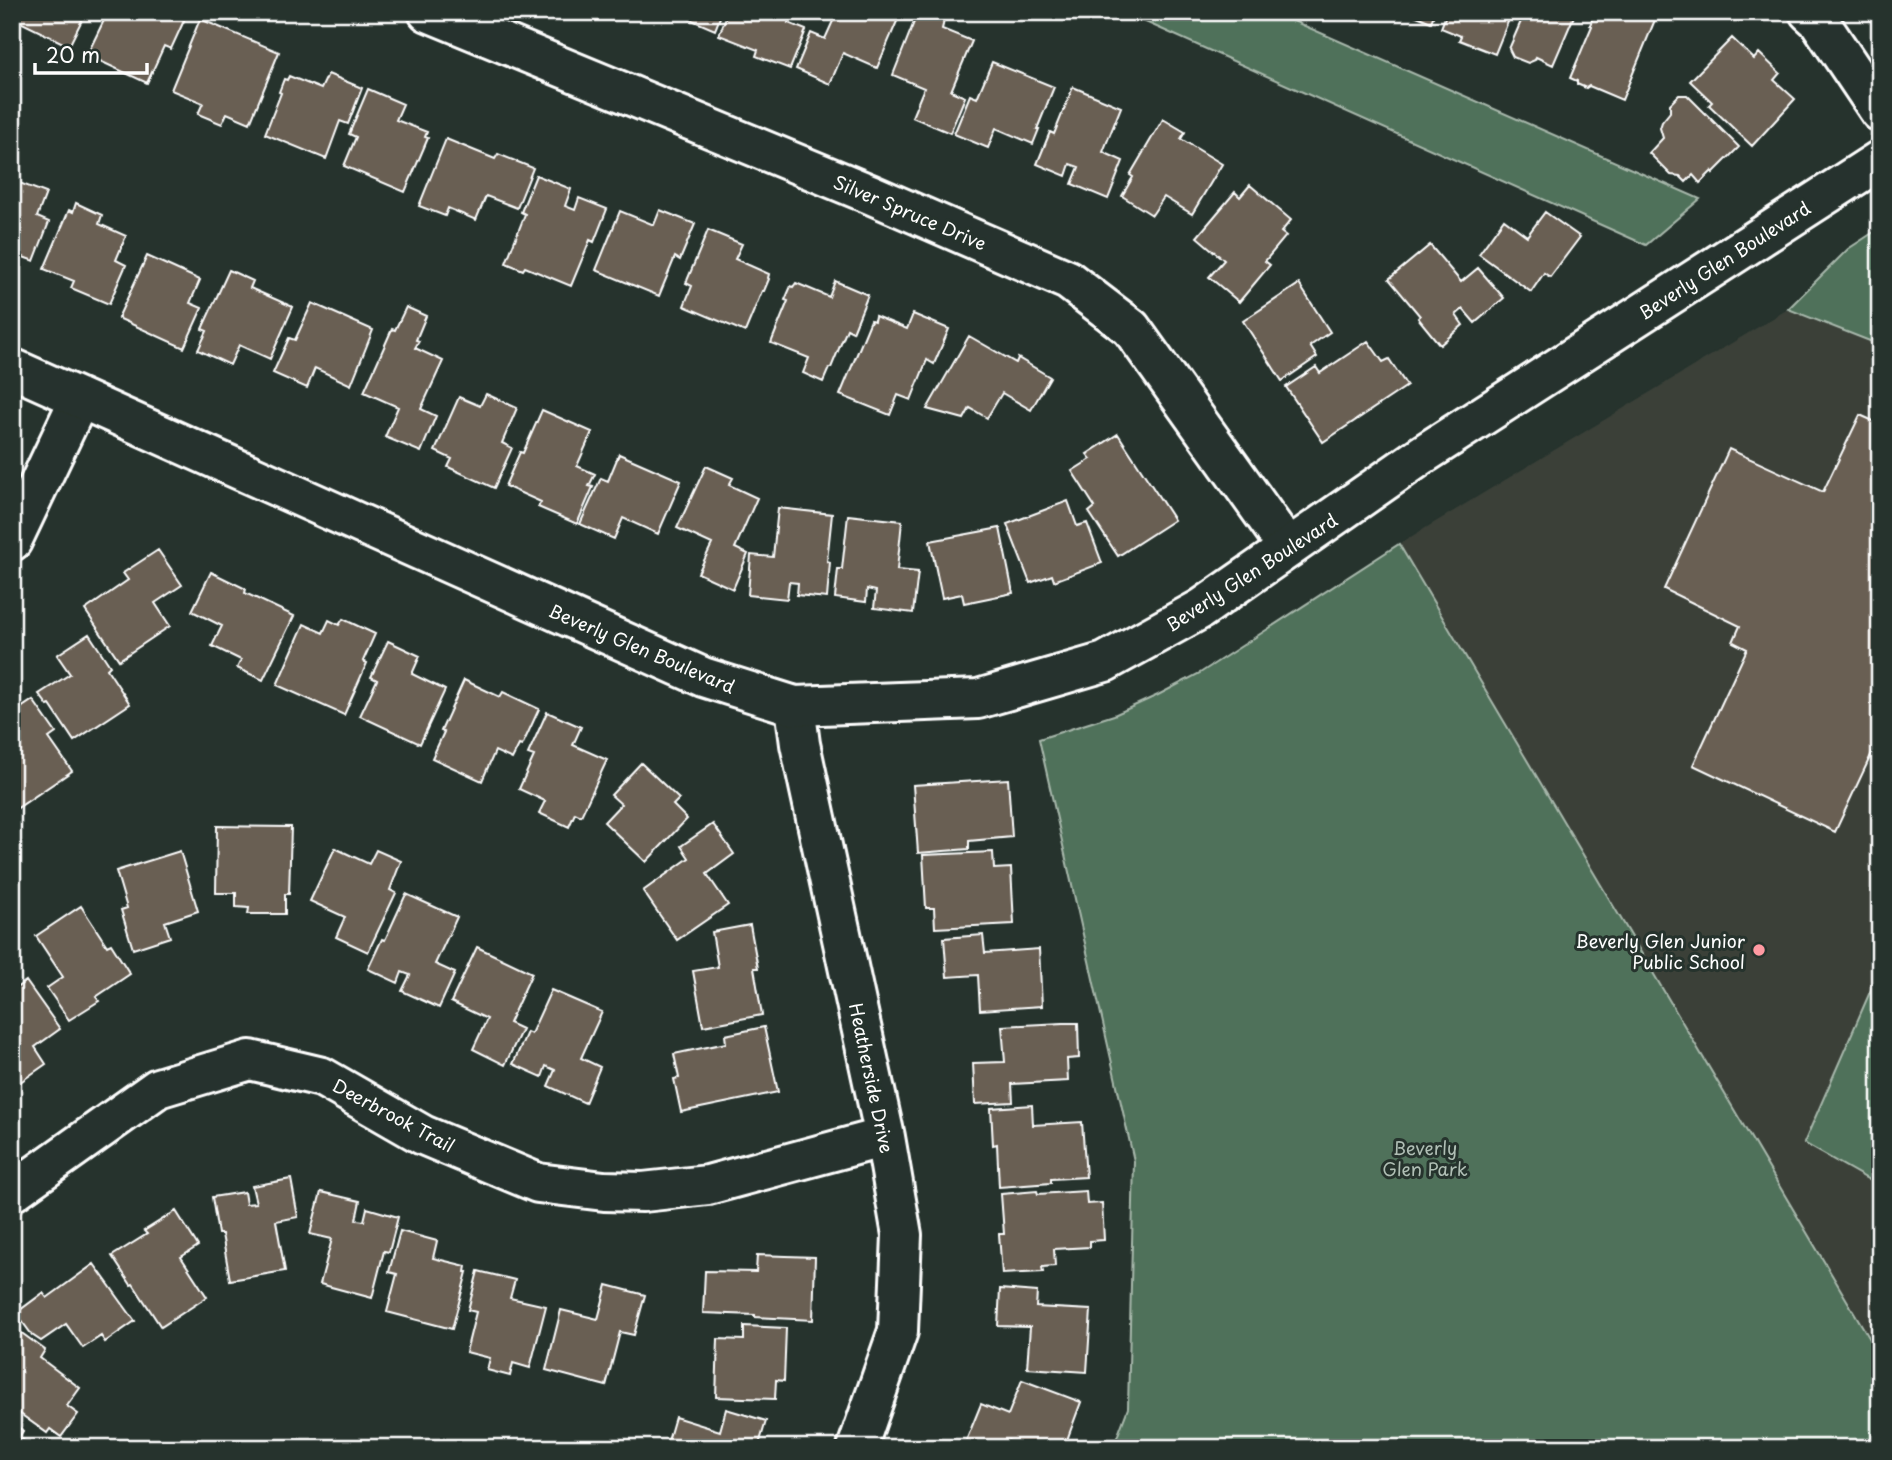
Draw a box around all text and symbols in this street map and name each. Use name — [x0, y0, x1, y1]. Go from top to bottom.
scale bar — [35, 32, 147, 76]
text: 20 m — [46, 38, 100, 70]
street label: Silver Spruce Drive — [829, 168, 991, 256]
street label: Beverly Glen Boulevard — [1633, 194, 1815, 326]
street label: Beverly Glen Boulevard — [1160, 506, 1342, 638]
street label: Beverly Glen Boulevard — [545, 597, 739, 699]
place label: Beverly Glen Junior Public School — [1575, 927, 1746, 975]
marker: Beverly Glen Junior Public School — [1751, 942, 1767, 958]
street label: Heatherside Drive — [843, 1000, 901, 1156]
street label: Deerbrook Trail — [328, 1071, 460, 1159]
park label: Beverly Glen Park — [1382, 1134, 1468, 1182]

